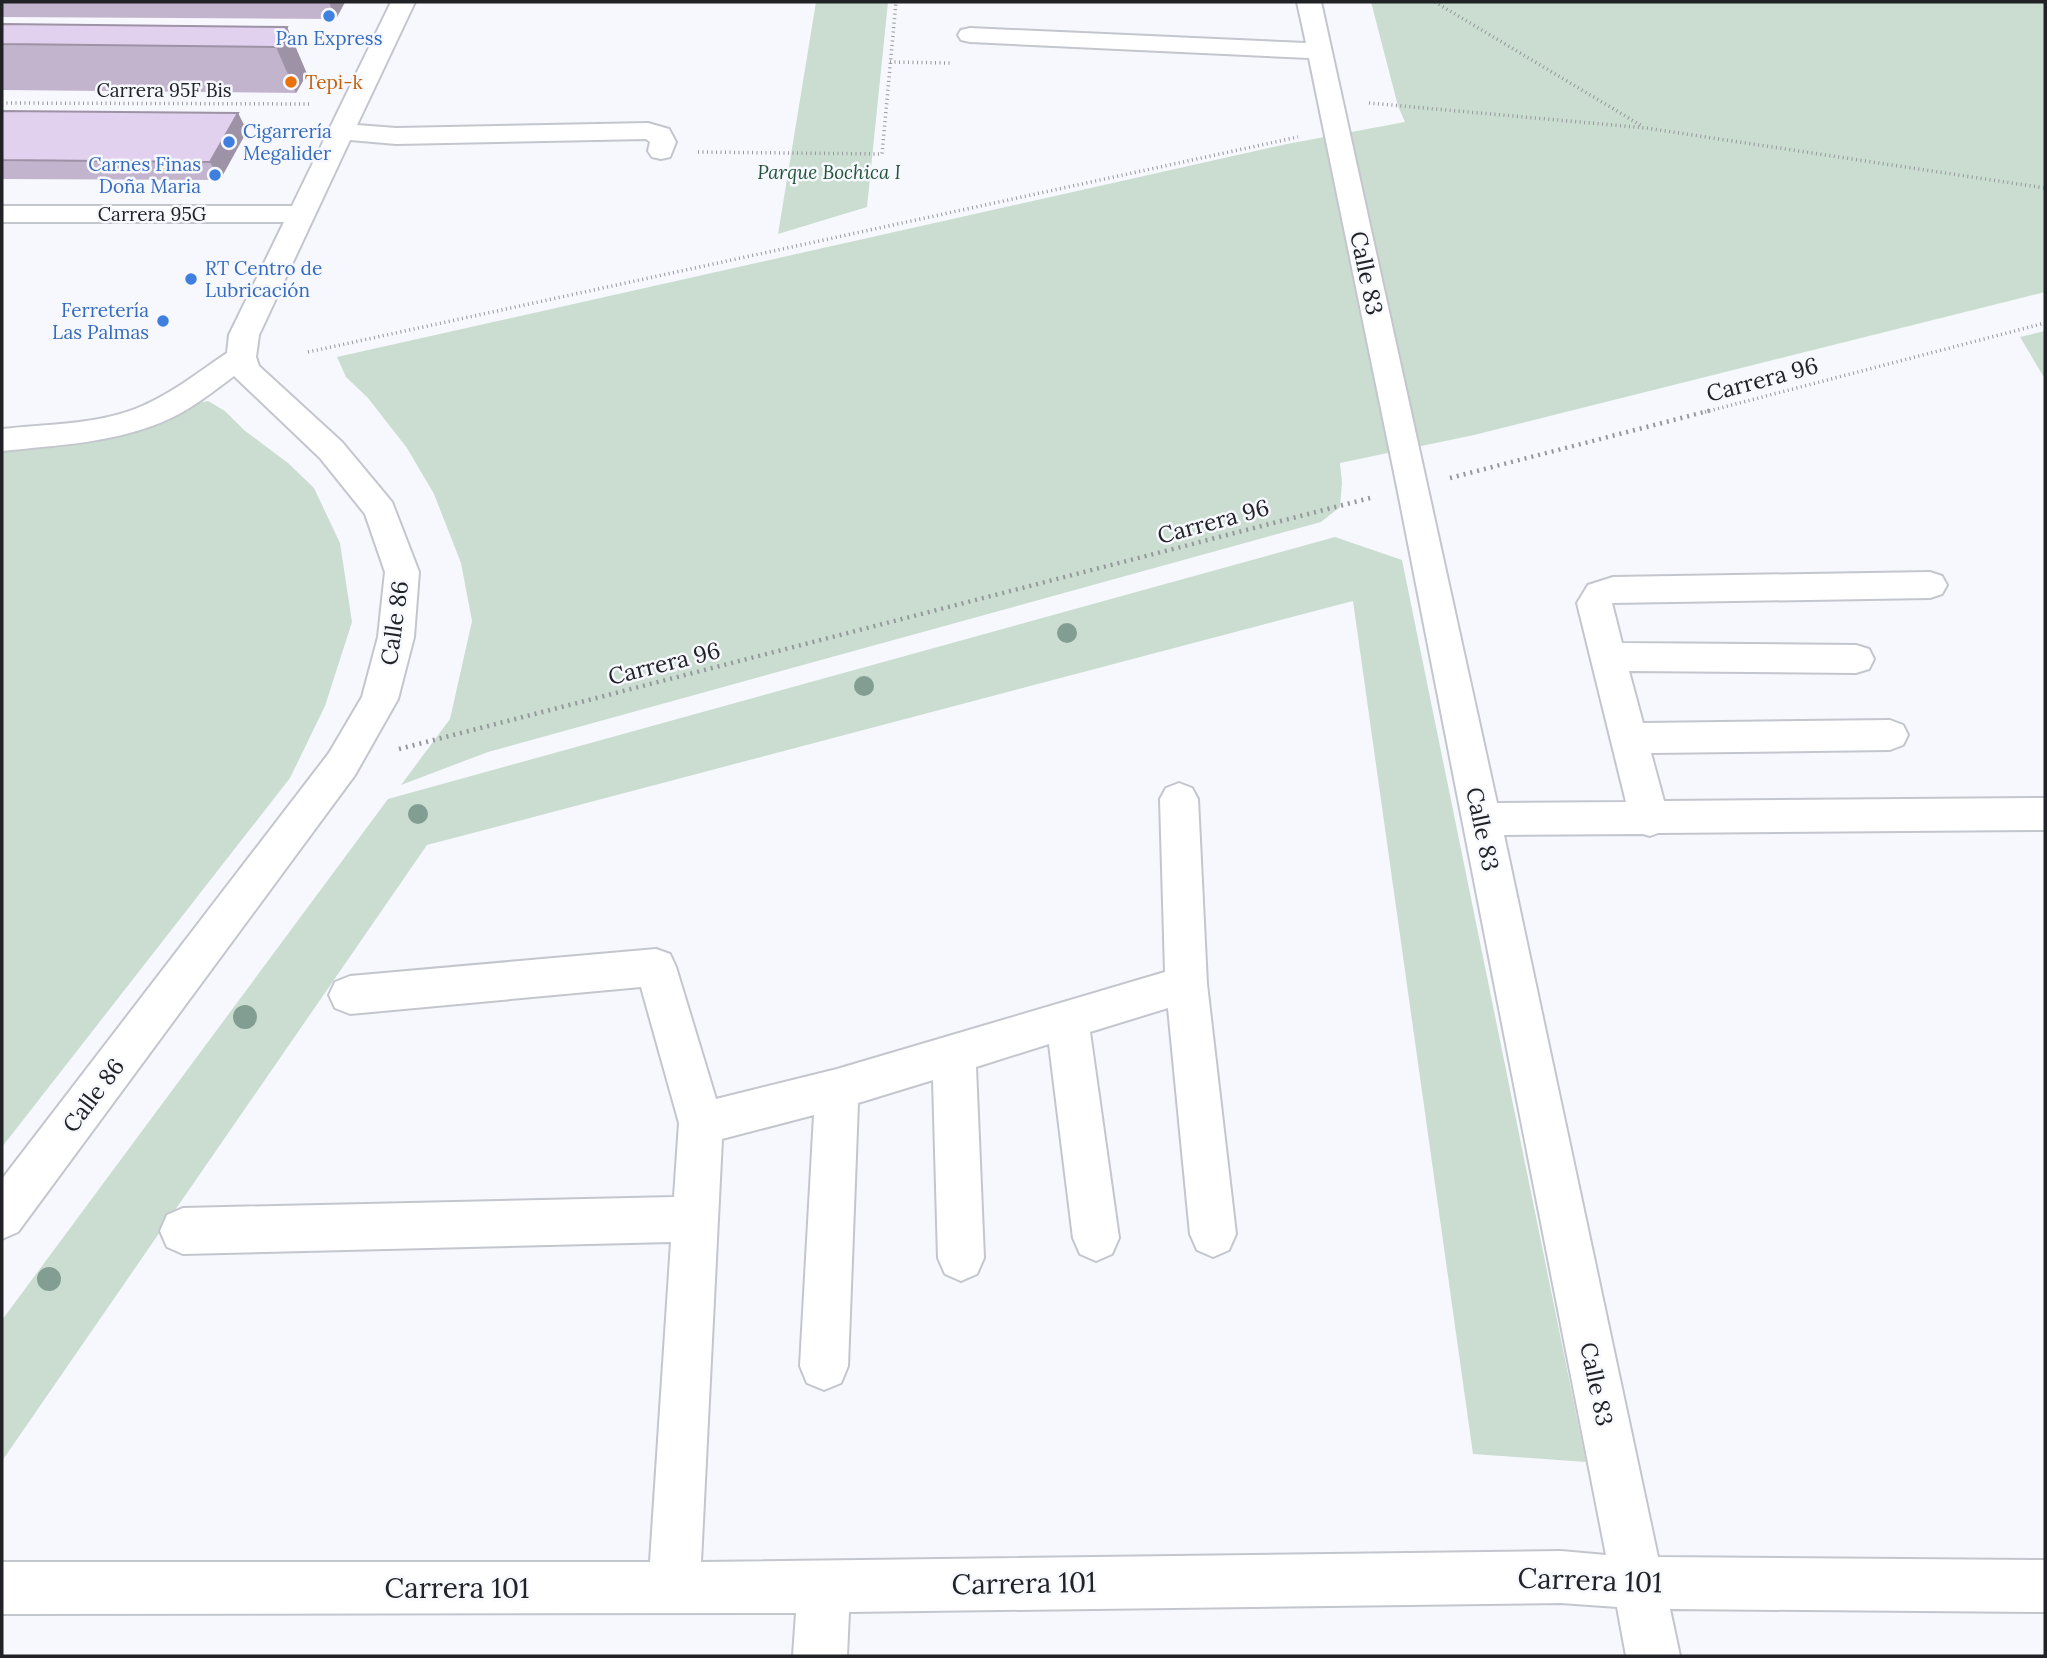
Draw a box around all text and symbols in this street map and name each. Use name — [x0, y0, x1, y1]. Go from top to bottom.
marker: Pan Express — [321, 8, 337, 24]
place label: Pan Express — [276, 26, 383, 50]
place label: Tepi-k — [305, 70, 364, 94]
marker: Tepi-k — [283, 74, 299, 90]
street label: Carrera 95F Bis — [96, 78, 232, 102]
place label: Cigarrería Megalider — [243, 119, 332, 165]
marker: Cigarrería Megalider — [221, 134, 237, 150]
place label: Carnes Finas Doña Maria — [88, 152, 201, 198]
park label: Parque Bochica I — [757, 160, 901, 184]
marker: Carnes Finas Doña Maria — [207, 167, 223, 183]
street label: Carrera 95G — [98, 202, 207, 226]
street label: Calle 83 — [1344, 229, 1390, 317]
place label: RT Centro de Lubricación — [205, 256, 322, 302]
marker: RT Centro de Lubricación — [183, 271, 199, 287]
place label: Ferretería Las Palmas — [52, 298, 149, 344]
marker: Ferretería Las Palmas — [155, 313, 171, 329]
street label: Carrera 96 — [1703, 350, 1821, 408]
street label: Carrera 96 — [1154, 492, 1272, 550]
street label: Calle 86 — [374, 579, 414, 667]
street label: Carrera 96 — [605, 635, 723, 691]
street label: Calle 83 — [1460, 785, 1506, 873]
street label: Calle 86 — [56, 1052, 130, 1138]
street label: Calle 83 — [1574, 1340, 1620, 1428]
street label: Carrera 101 — [1517, 1559, 1663, 1601]
street label: Carrera 101 — [951, 1564, 1097, 1602]
street label: Carrera 101 — [385, 1570, 529, 1606]

